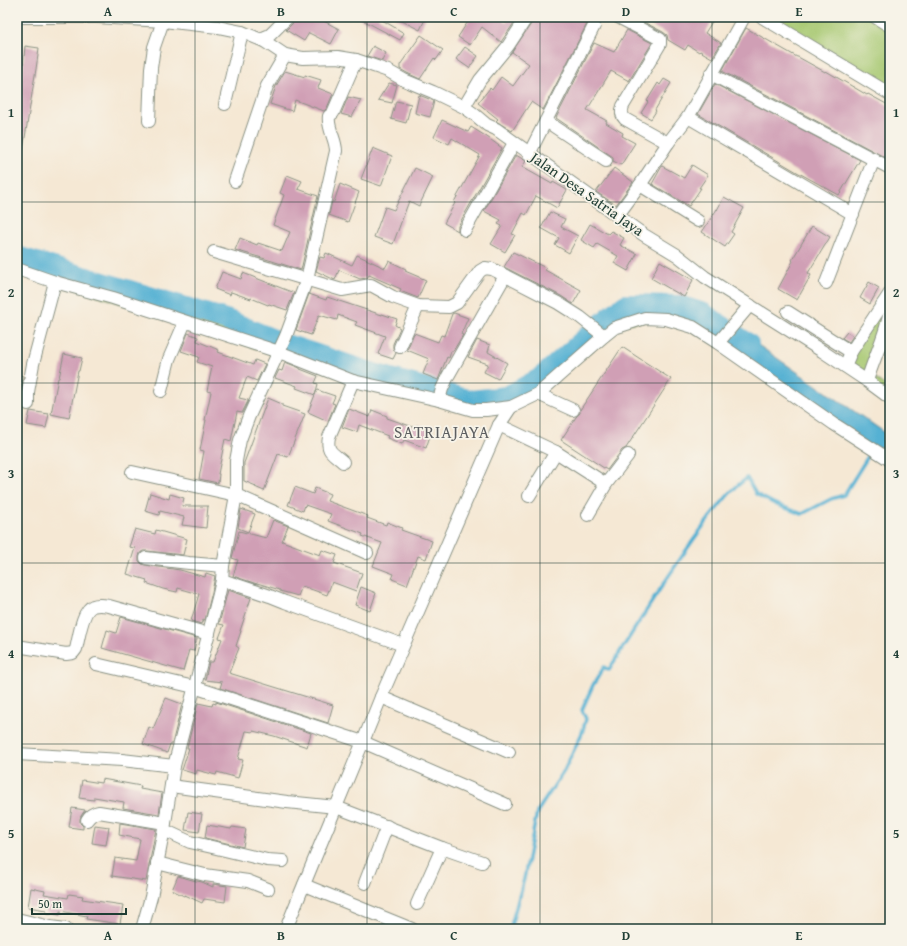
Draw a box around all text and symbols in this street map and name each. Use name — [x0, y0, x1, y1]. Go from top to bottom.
text: A — [104, 2, 113, 21]
text: B — [277, 2, 285, 21]
text: C — [450, 2, 458, 21]
text: D — [622, 2, 630, 21]
text: E — [796, 2, 803, 21]
text: 1 — [8, 103, 14, 122]
text: 1 — [893, 103, 899, 122]
street label: Jalan Desa Satria Jaya — [525, 145, 648, 241]
text: 2 — [8, 283, 15, 302]
text: 2 — [893, 283, 900, 302]
district label: SATRIAJAYA — [394, 419, 490, 444]
text: 3 — [8, 464, 14, 483]
text: 3 — [893, 464, 899, 483]
text: 4 — [8, 644, 15, 663]
text: 4 — [893, 644, 900, 663]
text: 5 — [8, 824, 15, 843]
text: 5 — [893, 824, 900, 843]
scale bar — [32, 890, 126, 916]
text: 50 m — [38, 895, 62, 912]
text: A — [104, 926, 113, 945]
text: B — [277, 926, 285, 945]
text: C — [450, 926, 458, 945]
text: D — [622, 926, 630, 945]
text: E — [796, 926, 803, 945]

